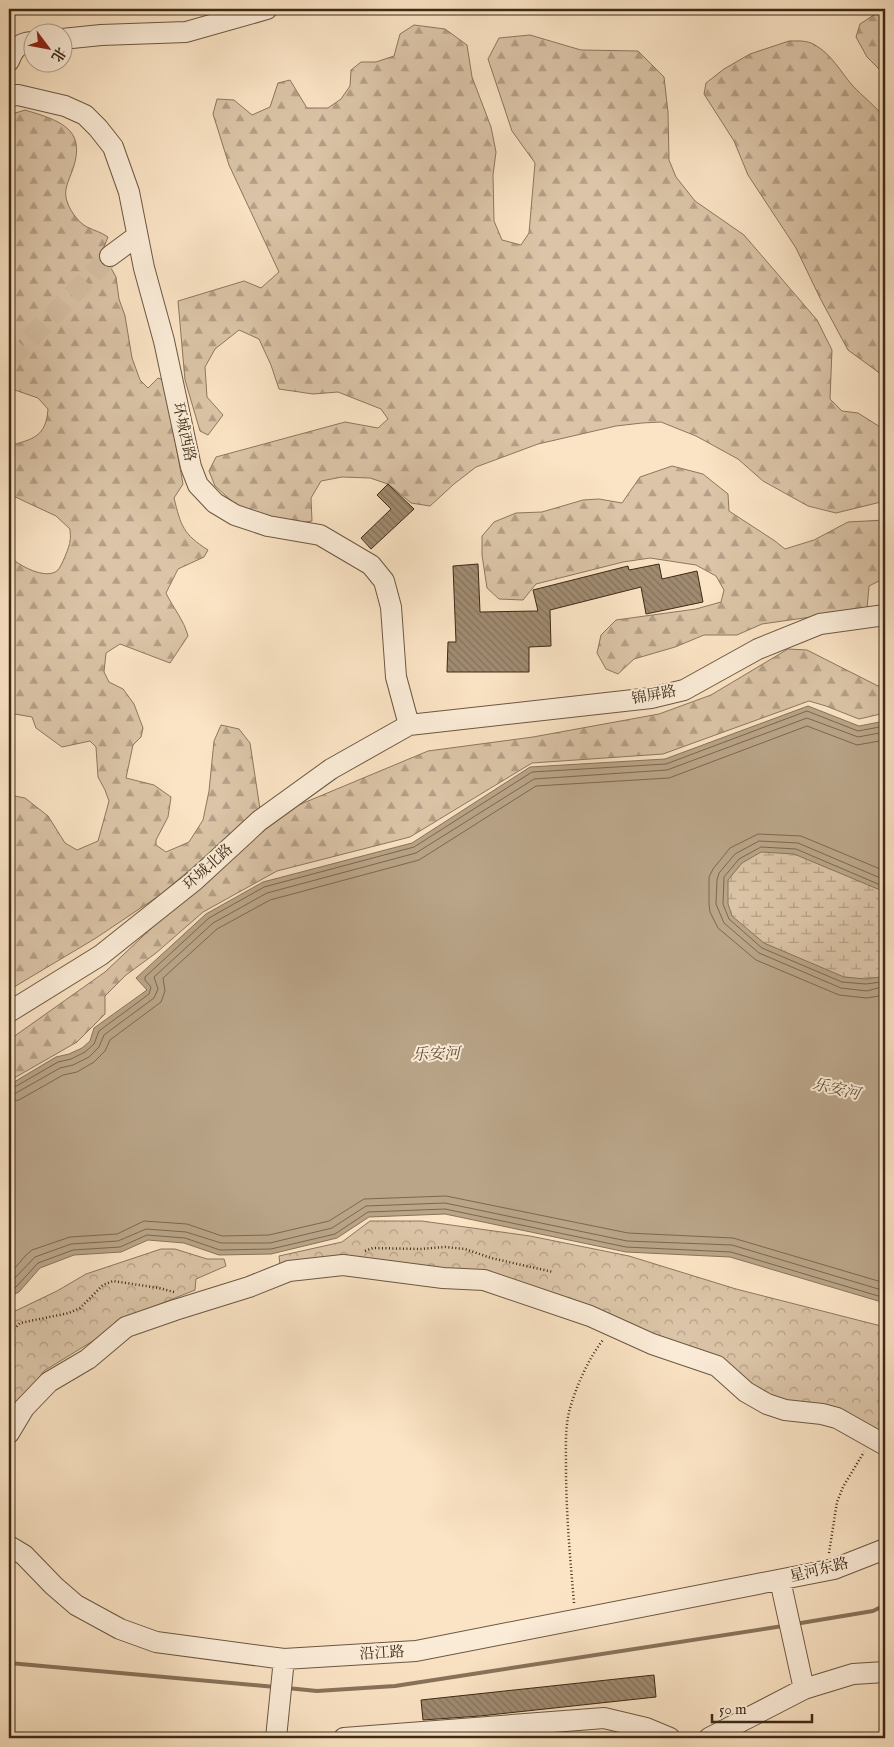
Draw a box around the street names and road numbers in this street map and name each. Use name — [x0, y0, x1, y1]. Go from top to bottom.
street label: 环城西路 — [168, 401, 200, 463]
street label: 锦屏路 — [630, 681, 678, 709]
street label: 环城北路 — [179, 840, 237, 894]
street label: 星河东路 — [788, 1554, 850, 1586]
street label: 沿江路 — [359, 1642, 405, 1664]

